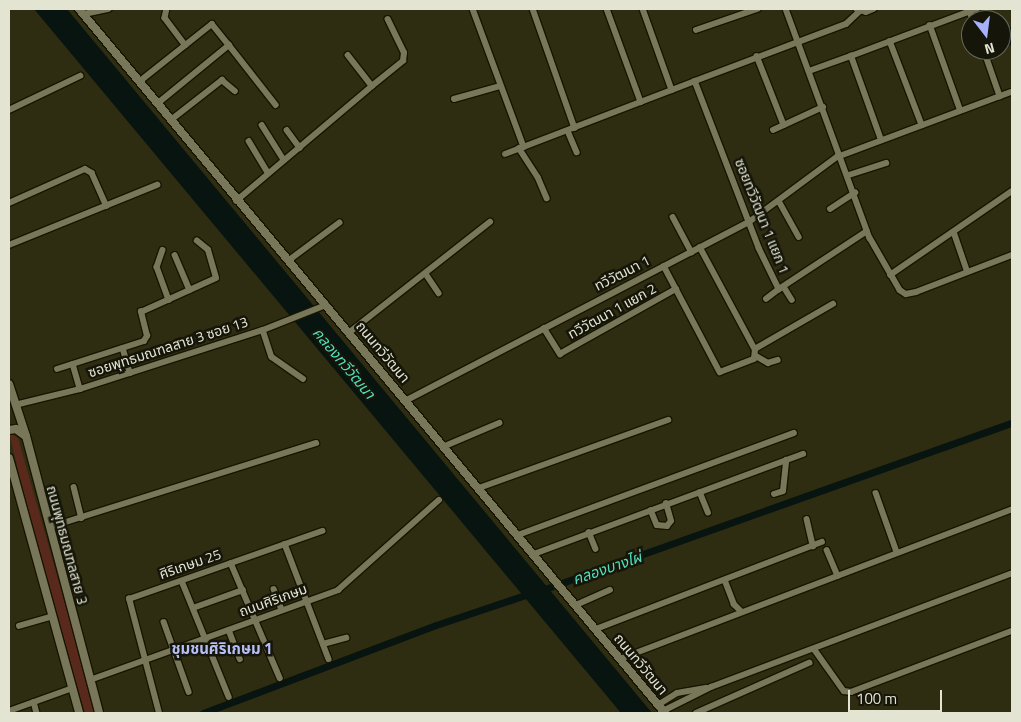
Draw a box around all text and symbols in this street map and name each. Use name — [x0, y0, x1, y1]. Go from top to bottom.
north arrow — [961, 10, 1011, 60]
text: N — [982, 38, 997, 60]
street label: ซอยทวีวัฒนา 1 แยก 1 — [731, 156, 793, 276]
street label: ทวีวัฒนา 1 — [591, 252, 653, 294]
street label: ทวีวัฒนา 1 แยก 2 — [565, 280, 659, 342]
street label: ซอยพุทธมณฑลสาย 3 ซอย 13 — [86, 313, 250, 381]
street label: ถนนทวีวัฒนา — [353, 318, 413, 386]
water label: คลองทวีวัฒนา — [309, 324, 379, 402]
street label: ถนนพุทธมณฑลสาย 3 — [43, 484, 91, 606]
street label: ศิริเกษม 25 — [157, 546, 223, 582]
water label: คลองบางไผ่ — [570, 548, 644, 588]
street label: ถนนศิริเกษม — [237, 580, 309, 620]
street label: ถนนทวีวัฒนา — [611, 630, 671, 698]
district label: ชุมชนศิริเกษม 1 — [172, 640, 272, 658]
scale bar — [851, 680, 945, 712]
text: 100 m — [856, 687, 897, 710]

